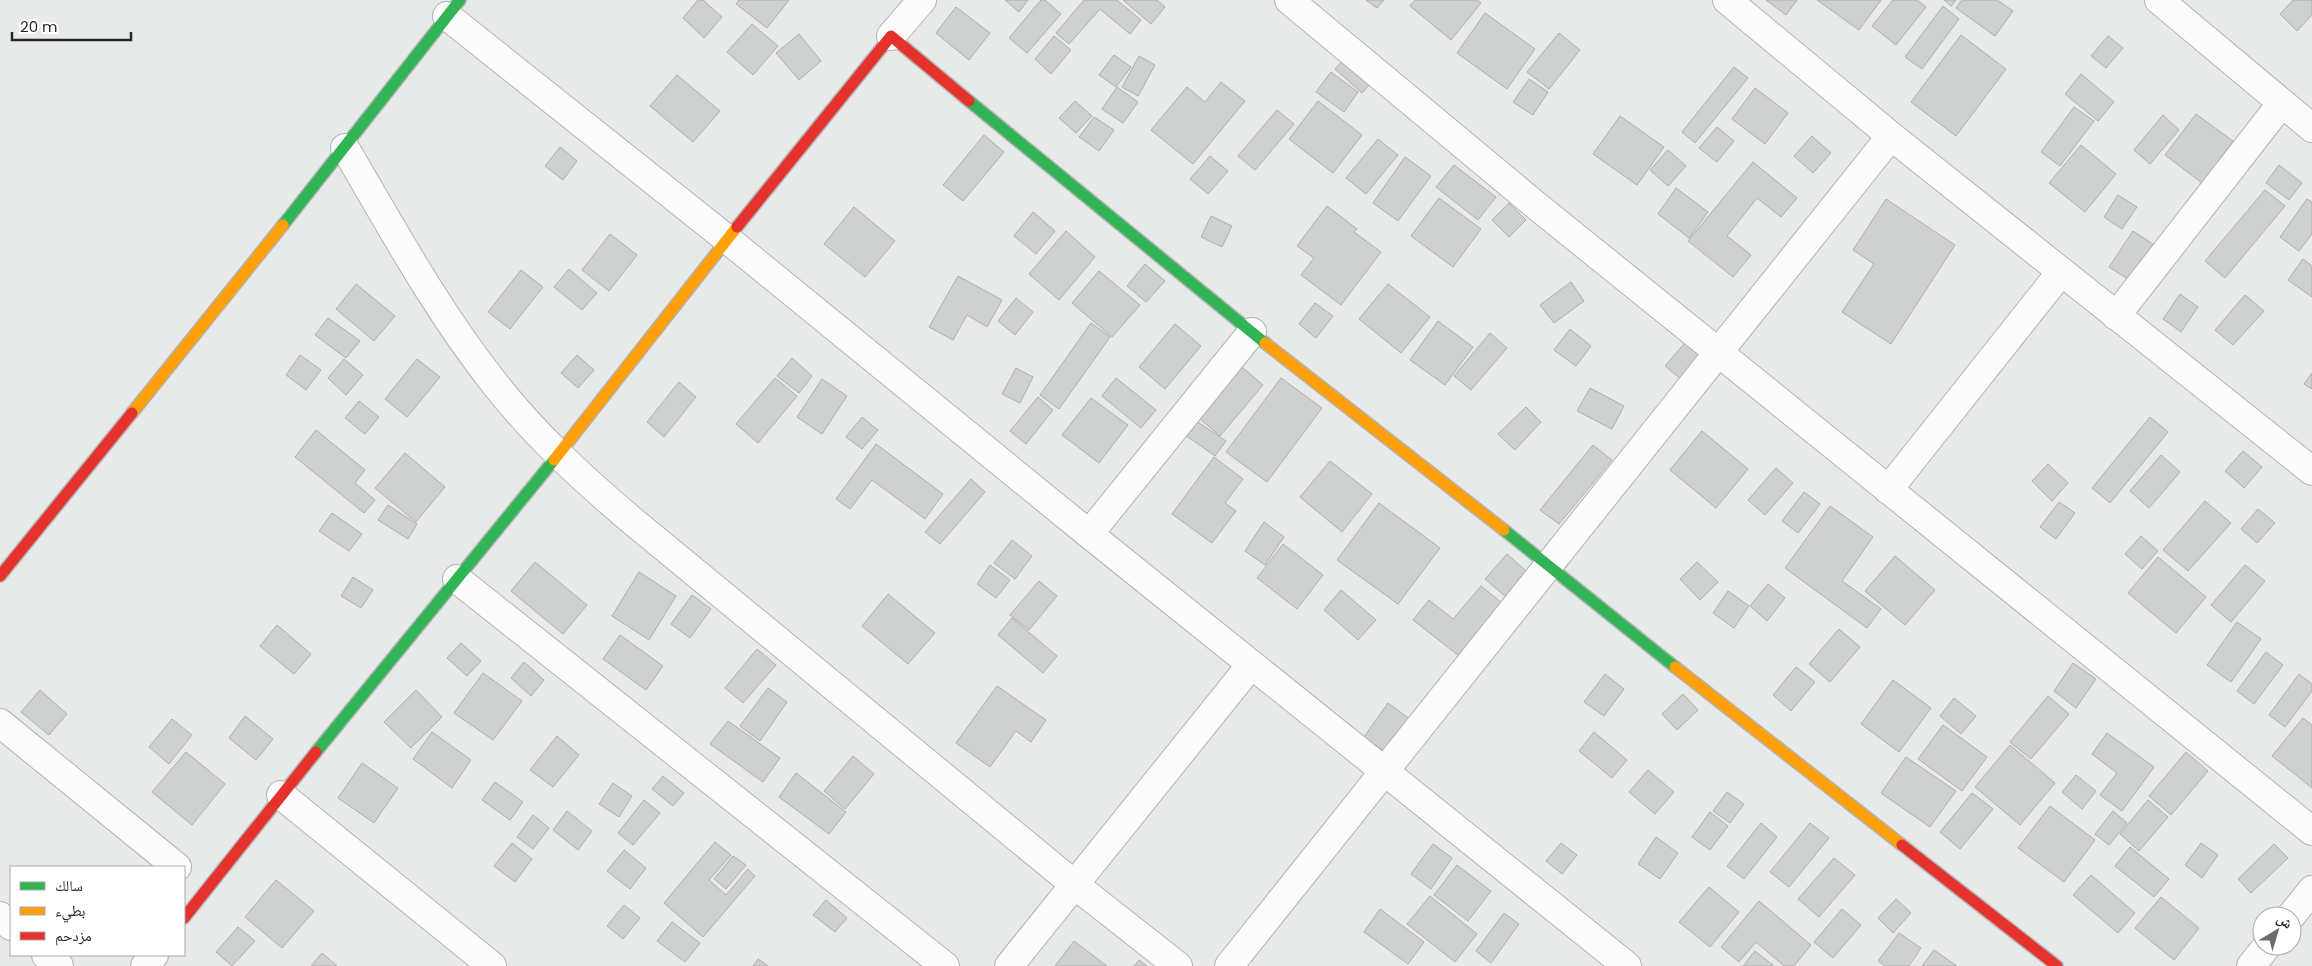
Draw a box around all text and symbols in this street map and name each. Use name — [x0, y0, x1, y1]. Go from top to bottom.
scale bar — [12, 10, 131, 42]
text: 20 m — [20, 16, 58, 37]
legend — [10, 866, 185, 956]
text: سالك — [55, 875, 83, 896]
text: بطيء — [55, 900, 85, 923]
north arrow — [2252, 906, 2302, 956]
text: ش — [2273, 908, 2297, 933]
text: مزدحم — [55, 925, 92, 946]

